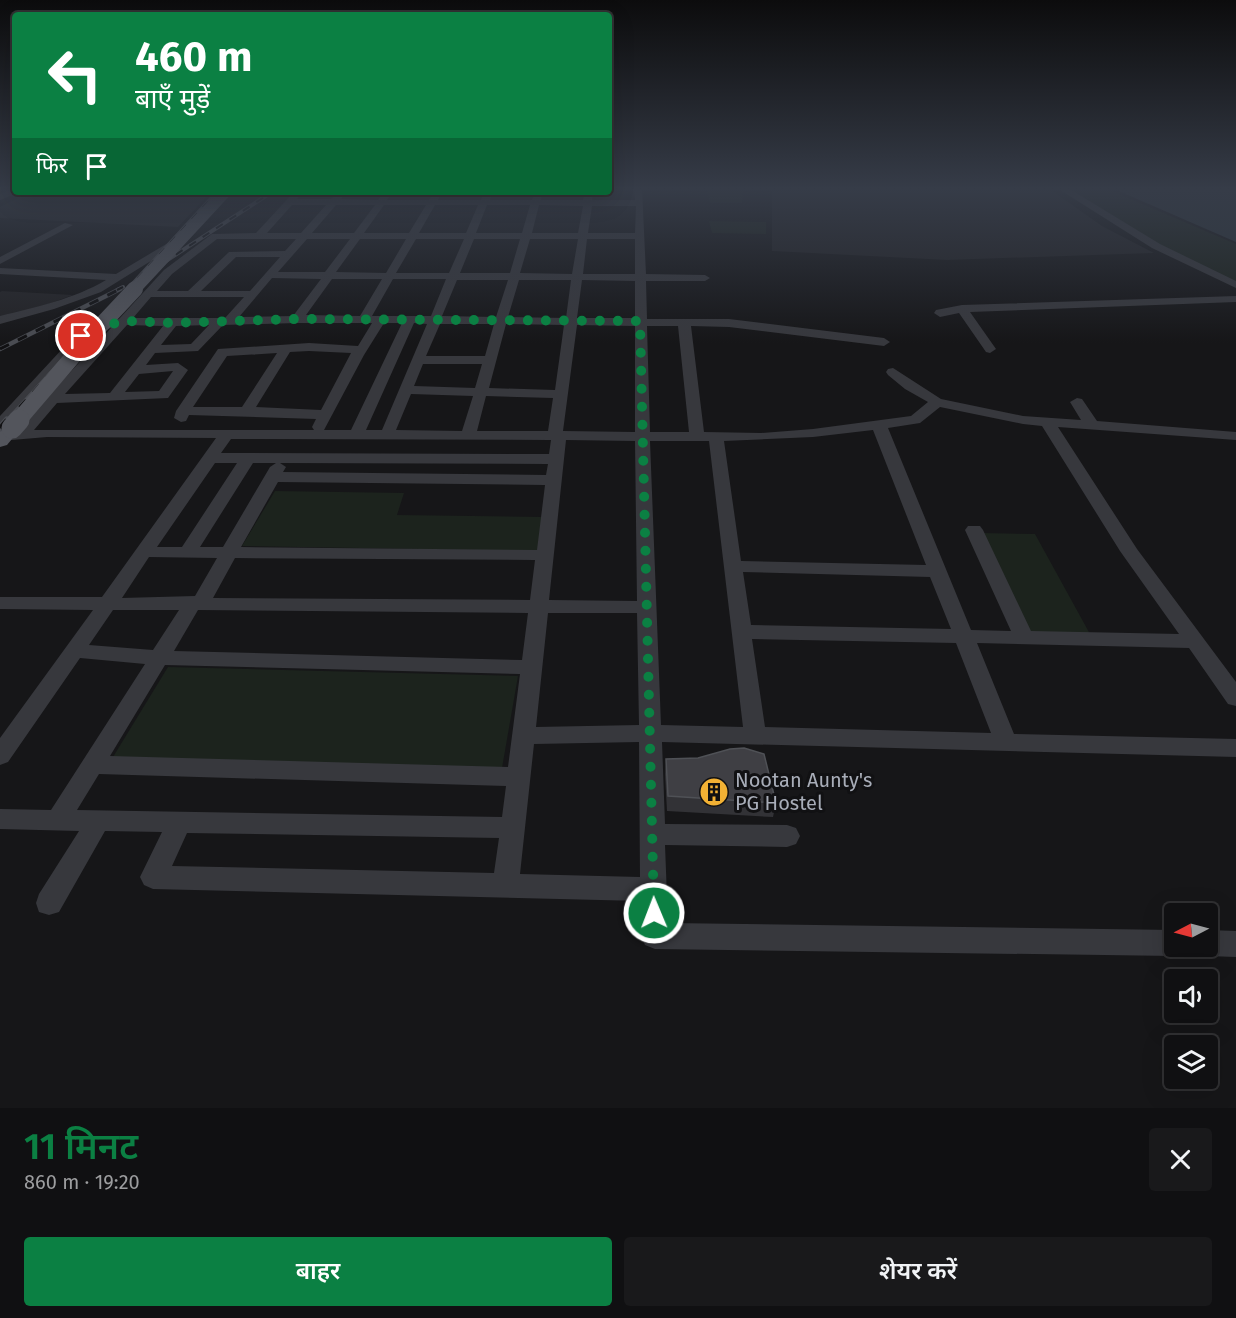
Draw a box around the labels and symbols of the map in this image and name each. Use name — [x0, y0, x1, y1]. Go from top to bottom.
pin — [55, 310, 106, 361]
place label: Nootan Aunty's PG Hostel — [735, 768, 872, 815]
building icon: Nootan Aunty's PG Hostel — [698, 776, 730, 808]
position arrow — [622, 881, 686, 945]
north arrow — [1164, 903, 1218, 957]

